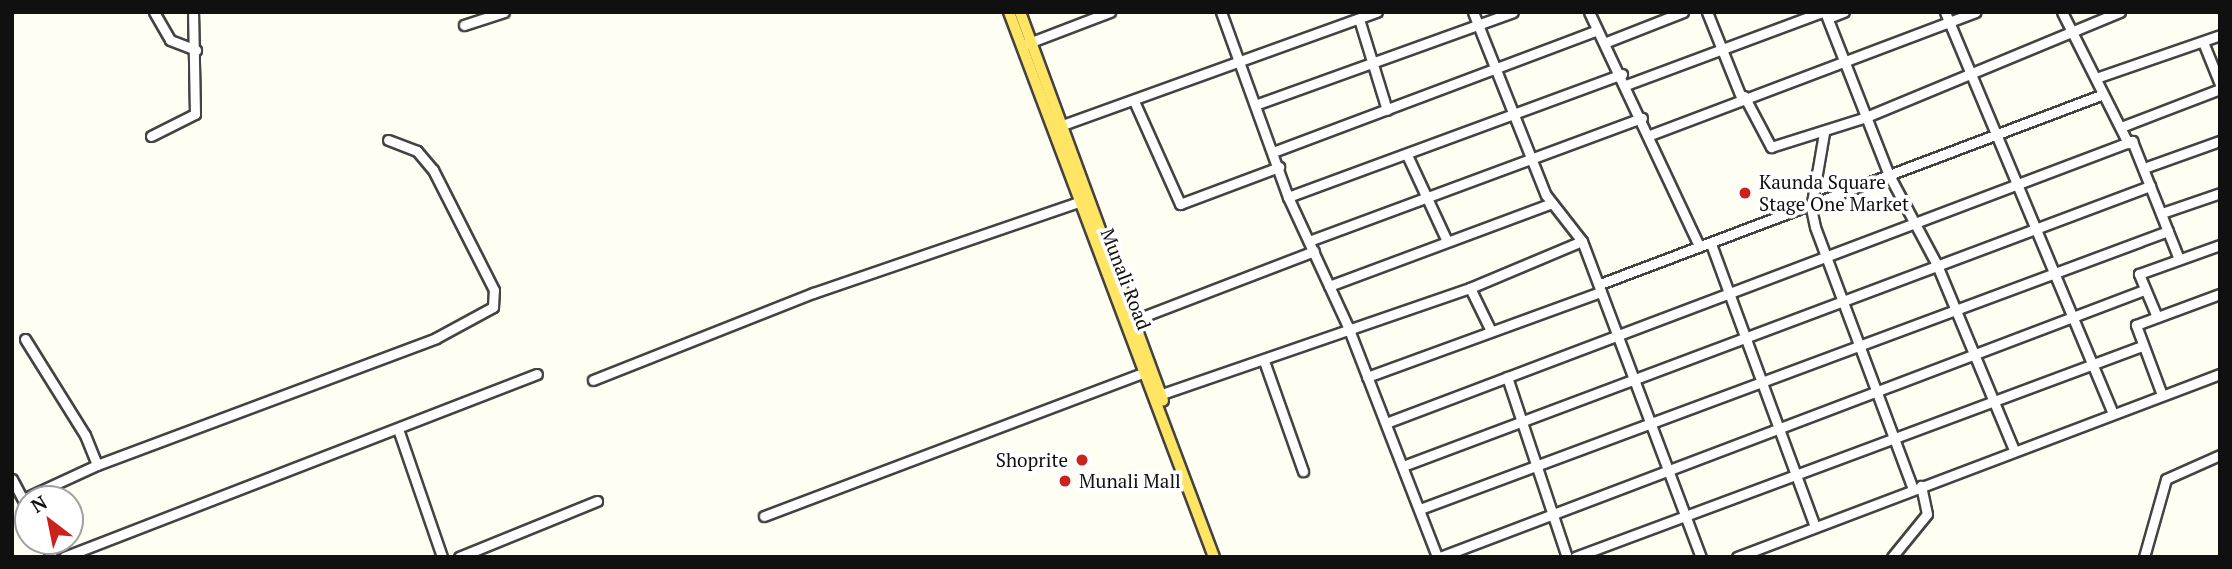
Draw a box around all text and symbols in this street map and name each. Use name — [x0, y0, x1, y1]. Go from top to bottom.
place label: Kaunda Square Stage One Market — [1759, 171, 1909, 215]
marker: Kaunda Square Stage One Market — [1737, 185, 1753, 201]
street label: Munali Road — [1096, 225, 1156, 333]
place label: Shoprite — [996, 449, 1068, 471]
marker: Shoprite — [1074, 452, 1090, 468]
place label: Munali Mall — [1079, 470, 1181, 492]
marker: Munali Mall — [1057, 473, 1073, 489]
north arrow — [14, 485, 84, 555]
text: N — [26, 489, 51, 518]

